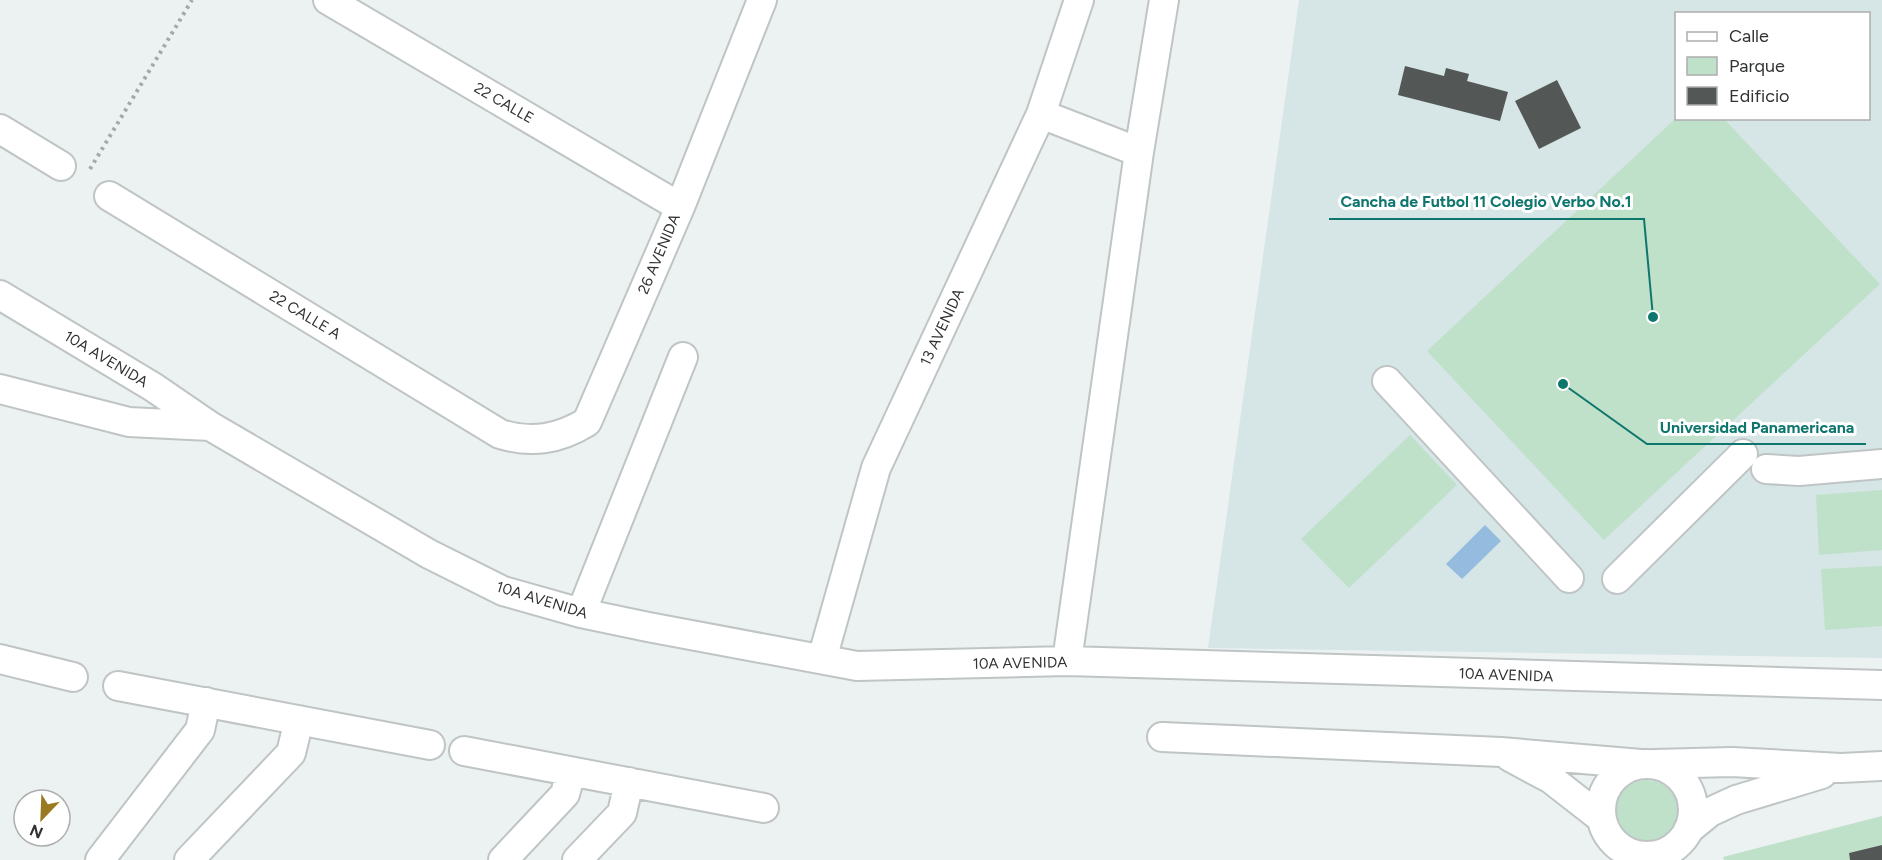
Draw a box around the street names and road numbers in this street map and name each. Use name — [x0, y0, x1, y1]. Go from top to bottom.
street label: 22 CALLE — [471, 79, 537, 127]
street label: 26 AVENIDA — [634, 211, 684, 297]
street label: 13 AVENIDA — [916, 286, 968, 368]
street label: 22 CALLE A — [266, 287, 344, 343]
street label: 10A AVENIDA — [61, 327, 151, 391]
street label: 10A AVENIDA — [494, 578, 590, 622]
street label: 10A AVENIDA — [973, 653, 1067, 673]
street label: 10A AVENIDA — [1458, 664, 1554, 686]

